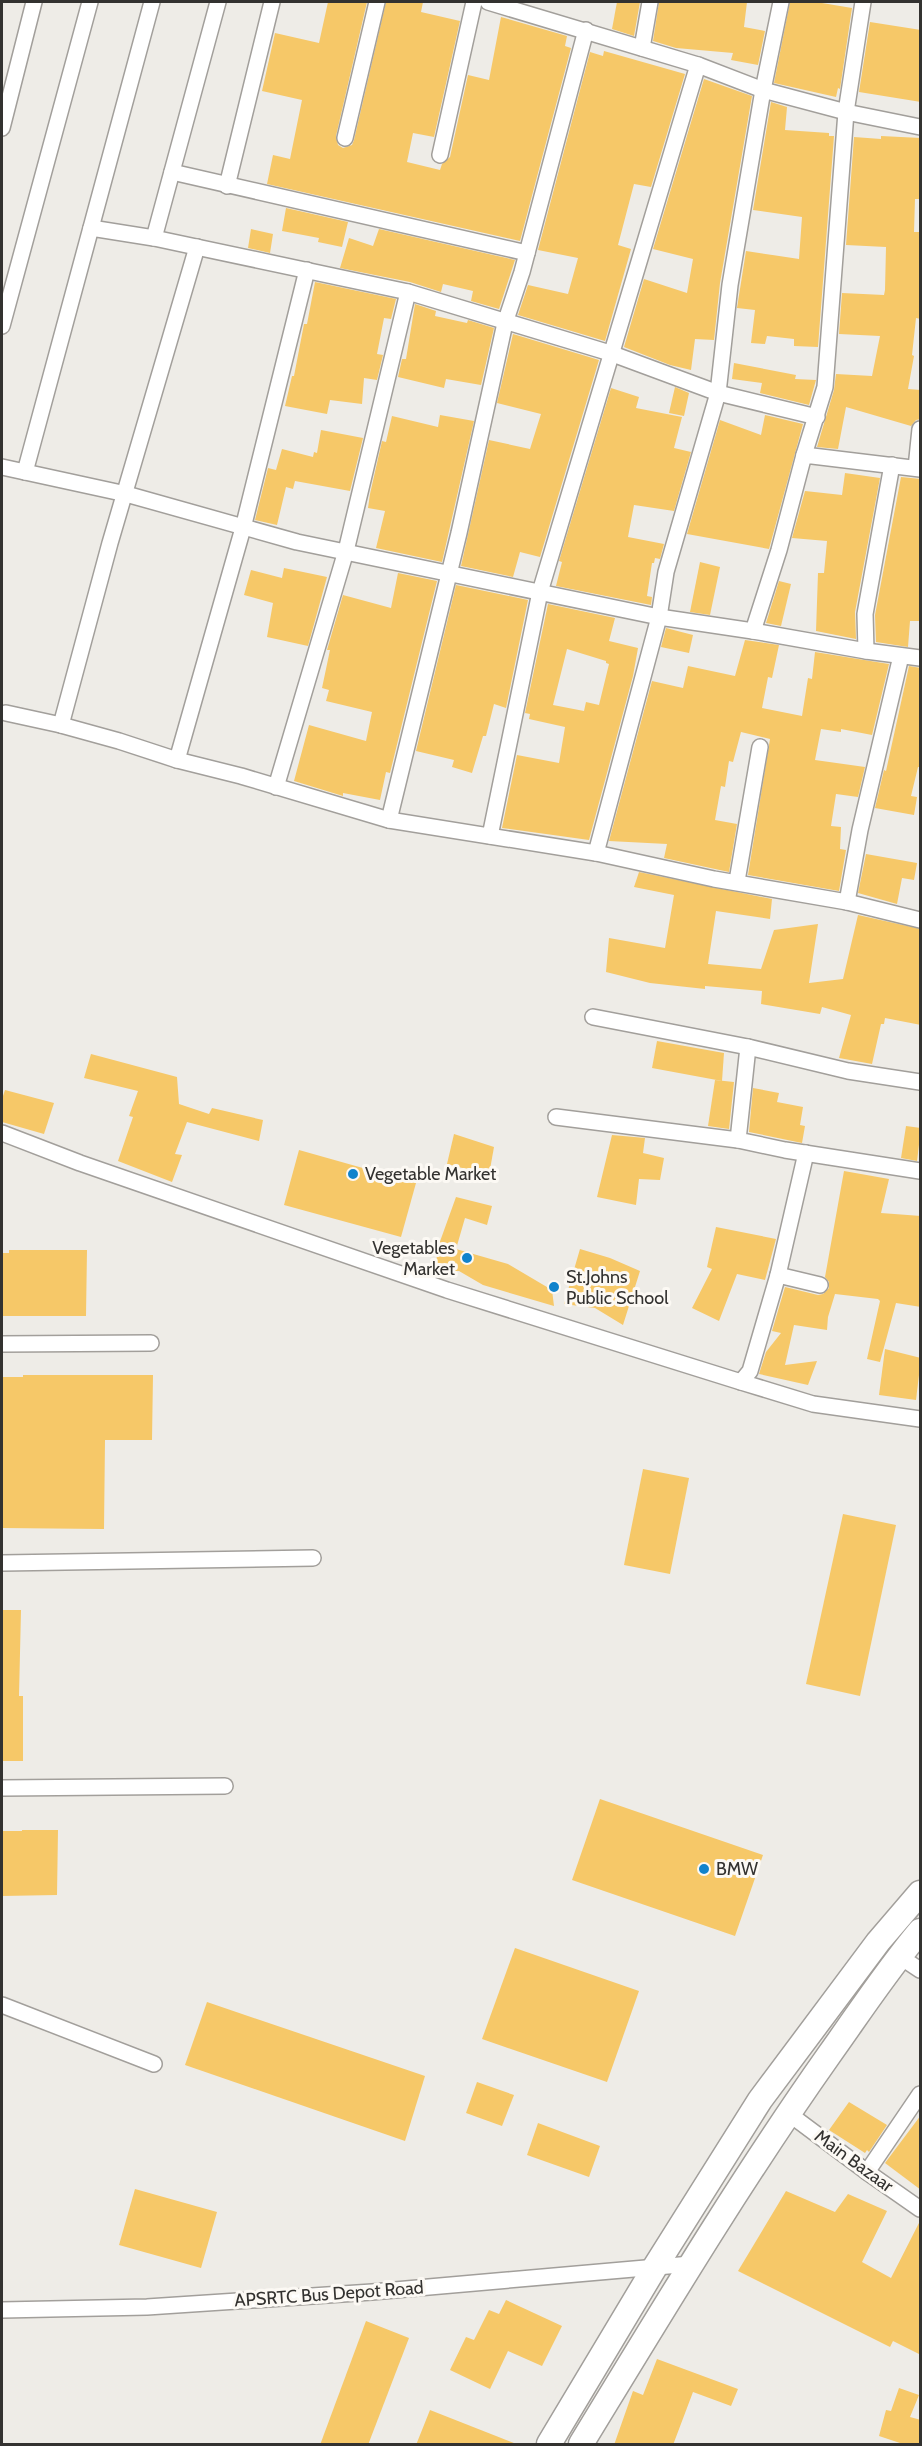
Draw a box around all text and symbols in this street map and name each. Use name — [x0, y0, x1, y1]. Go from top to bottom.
place label: Vegetable Market — [365, 1163, 496, 1185]
marker: Vegetable Market — [346, 1167, 360, 1181]
place label: Vegetables Market — [372, 1237, 455, 1280]
marker: Vegetables Market — [460, 1251, 474, 1265]
place label: St.Johns Public School — [566, 1266, 669, 1309]
marker: St.Johns Public School — [547, 1280, 561, 1294]
place label: BMW — [716, 1858, 758, 1880]
marker: BMW — [697, 1862, 711, 1876]
street label: Main Bazaar — [810, 2125, 898, 2197]
street label: APSRTC Bus Depot Road — [234, 2276, 424, 2312]

